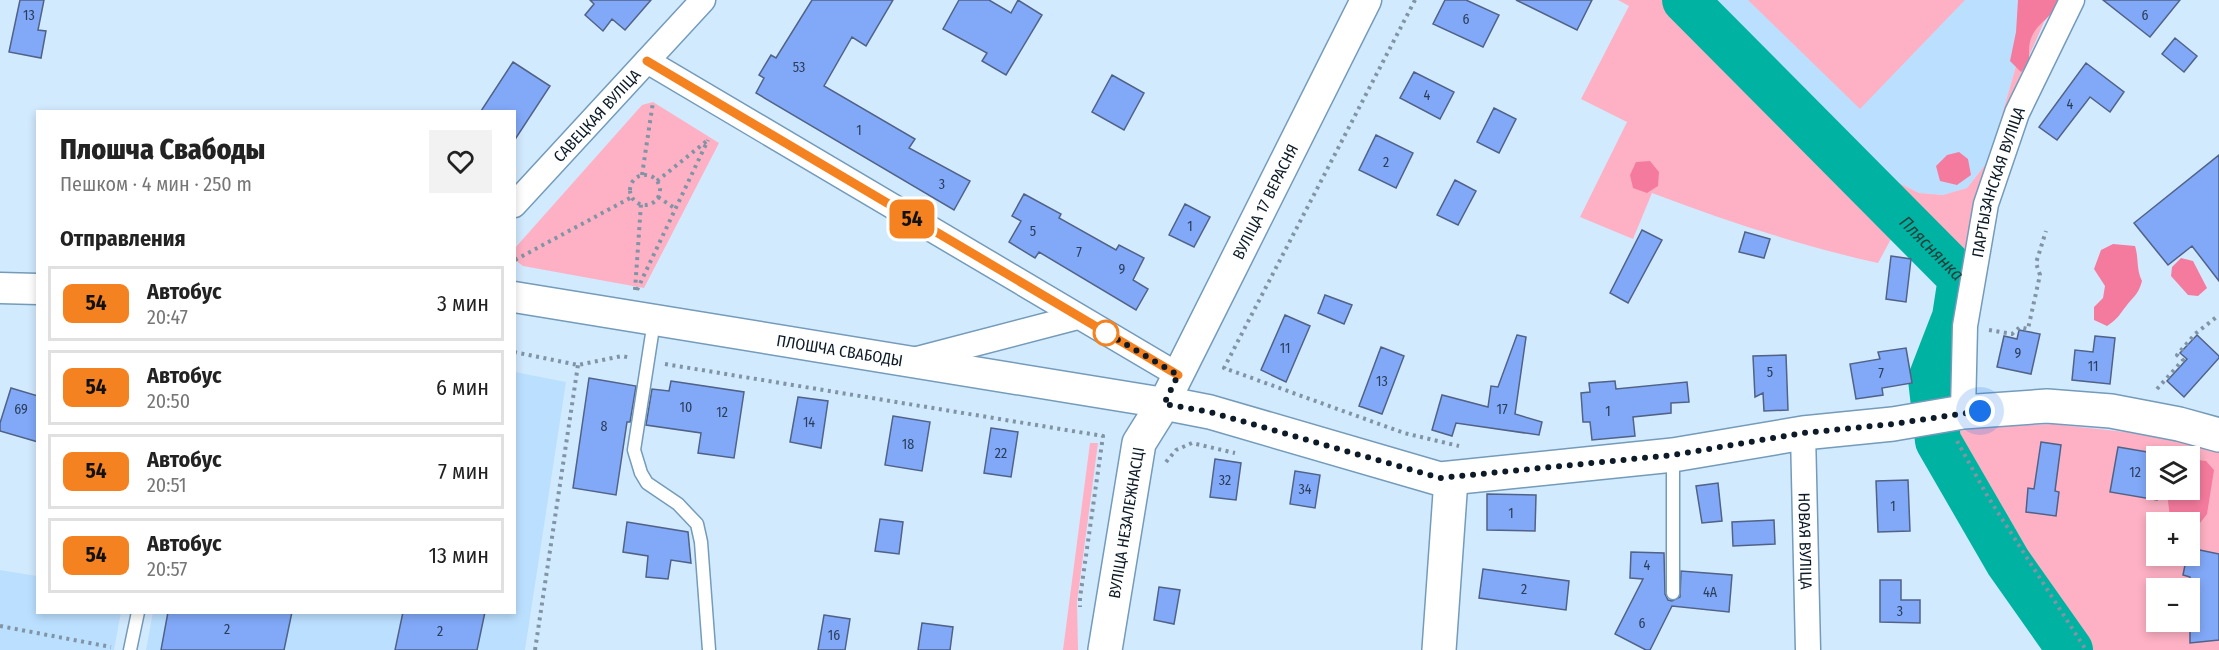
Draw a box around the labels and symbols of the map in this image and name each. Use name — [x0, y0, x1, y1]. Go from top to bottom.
house number: 13 — [23, 7, 35, 24]
house number: 6 — [2142, 7, 2149, 24]
house number: 6 — [1463, 11, 1470, 28]
house number: 53 — [793, 59, 805, 76]
street label: САВЕЦКАЯ ВУЛІЦА — [549, 64, 645, 166]
house number: 4 — [1424, 87, 1431, 104]
house number: 4 — [2067, 96, 2074, 113]
street label: ПАРТЫЗАНСКАЯ ВУЛІЦА — [1967, 103, 2028, 259]
house number: 1 — [856, 122, 862, 139]
street label: ВУЛІЦА 17 ВЕРАСНЯ — [1228, 141, 1302, 262]
house number: 2 — [1383, 154, 1389, 171]
house number: 3 — [939, 176, 945, 193]
line badge: 54 — [885, 200, 939, 238]
water label: Пляснянка — [1895, 211, 1968, 285]
house number: 1 — [1187, 218, 1193, 235]
house number: 5 — [1030, 223, 1036, 240]
house number: 7 — [1076, 244, 1082, 261]
house number: 9 — [1119, 261, 1126, 278]
unlabelled marker — [1093, 320, 1119, 346]
street label: ПЛОШЧА СВАБОДЫ — [775, 330, 904, 370]
house number: 11 — [1280, 340, 1290, 357]
house number: 9 — [2015, 345, 2022, 362]
house number: 11 — [2088, 358, 2098, 375]
house number: 5 — [1767, 364, 1773, 381]
house number: 7 — [1878, 365, 1884, 382]
house number: 13 — [1376, 373, 1388, 390]
your location — [1965, 396, 1995, 426]
house number: 10 — [680, 399, 692, 416]
house number: 69 — [14, 401, 28, 418]
house number: 17 — [1496, 401, 1508, 418]
house number: 1 — [1605, 403, 1611, 420]
house number: 12 — [716, 404, 728, 421]
house number: 14 — [803, 414, 815, 431]
house number: 8 — [601, 418, 608, 435]
house number: 18 — [902, 436, 914, 453]
house number: 22 — [995, 445, 1007, 462]
street label: ВУЛІЦА НЕЗАЛЕЖНАСЦІ — [1104, 446, 1148, 600]
house number: 12 — [2129, 464, 2141, 481]
house number: 32 — [1219, 472, 1231, 489]
house number: 34 — [1298, 481, 1312, 498]
street label: НОВАЯ ВУЛІЦА — [1795, 492, 1816, 590]
house number: 1 — [1890, 498, 1896, 515]
house number: 1 — [1508, 505, 1514, 522]
house number: 4 — [1644, 557, 1651, 574]
house number: 2 — [1521, 581, 1527, 598]
house number: 4А — [1703, 584, 1718, 601]
house number: 3 — [1897, 603, 1903, 620]
house number: 6 — [1639, 615, 1646, 632]
house number: 2 — [224, 621, 230, 638]
house number: 2 — [437, 623, 443, 640]
house number: 16 — [828, 627, 840, 644]

